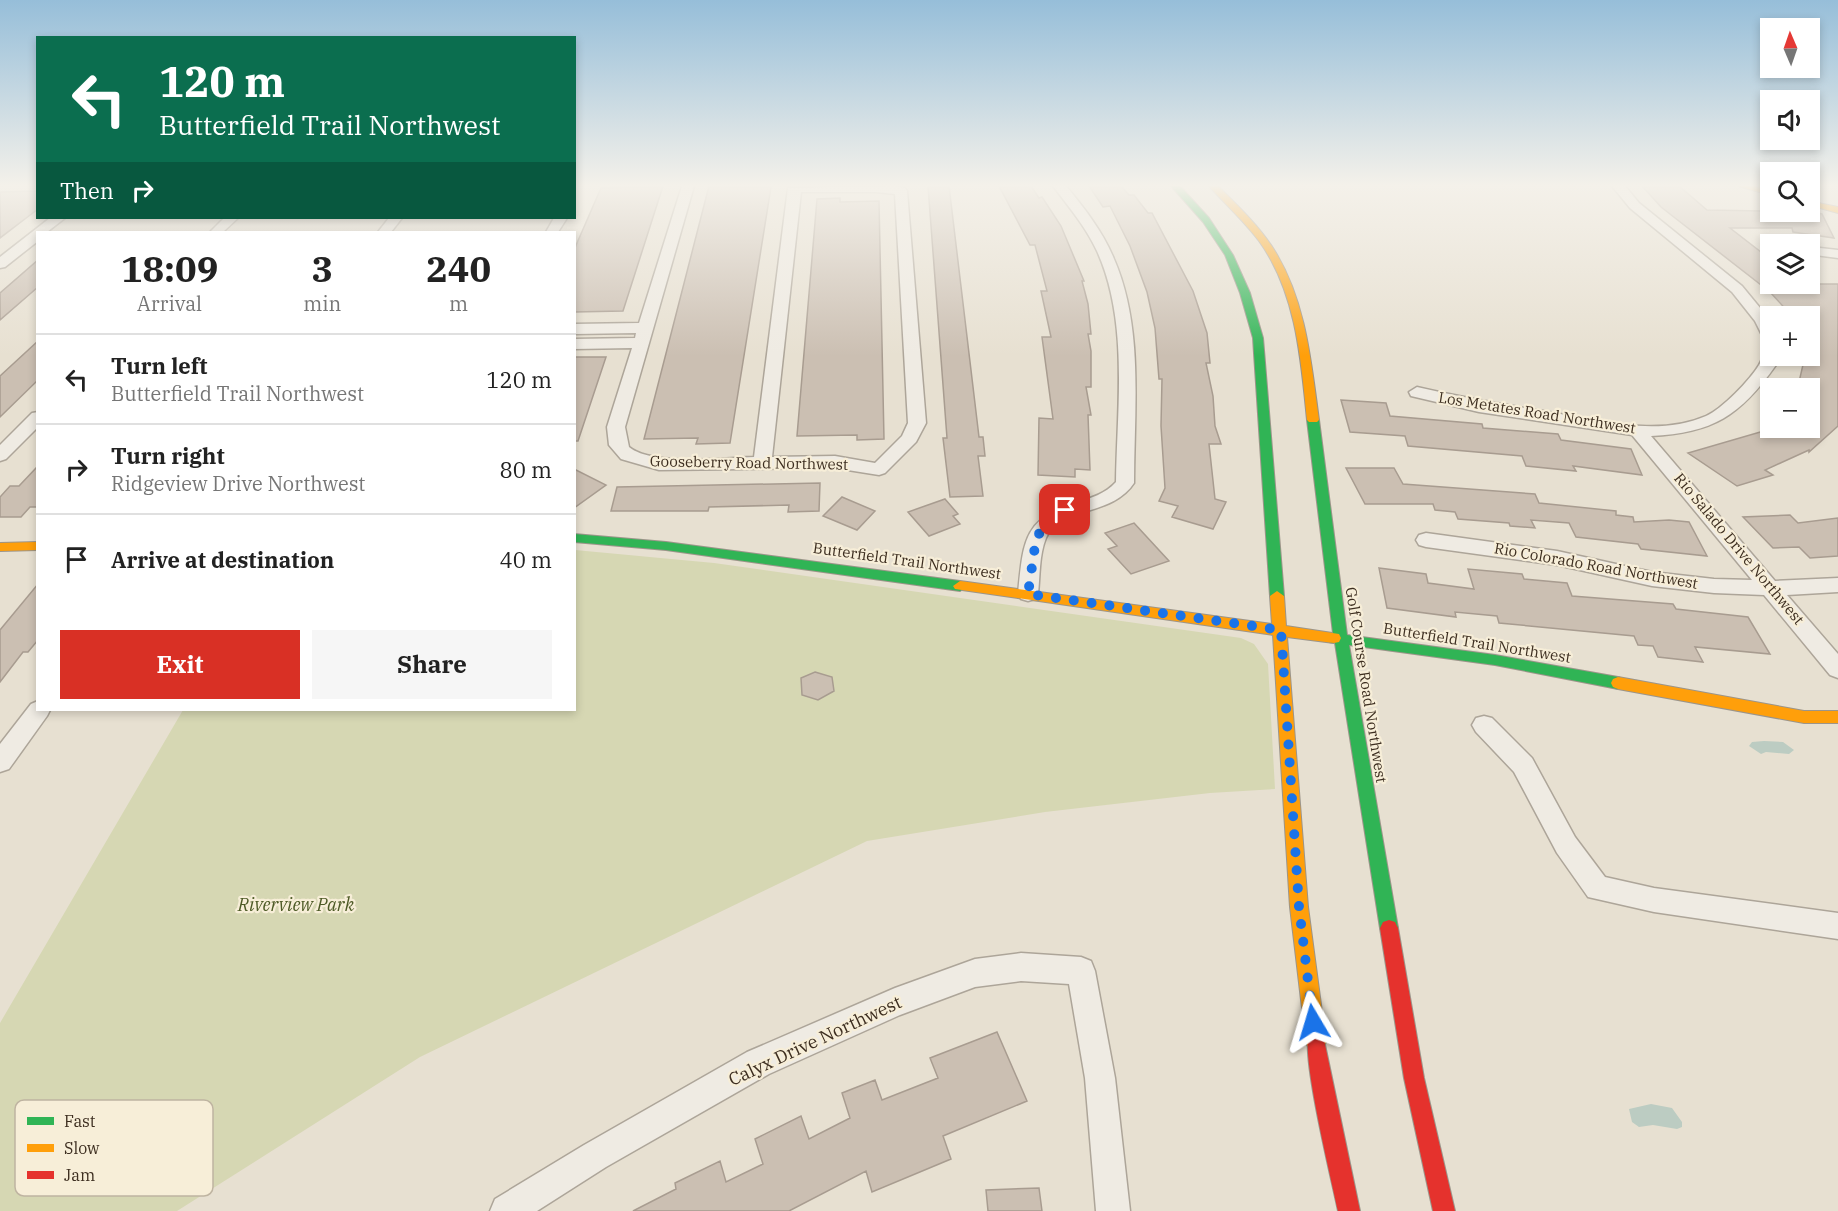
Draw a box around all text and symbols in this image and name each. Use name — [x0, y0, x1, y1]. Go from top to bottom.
north arrow — [1760, 18, 1820, 78]
map controls — [1760, 18, 1820, 438]
text: 120 m — [159, 54, 285, 109]
icon: left — [60, 60, 138, 138]
button: sound — [1760, 90, 1820, 150]
text: Butterfield Trail Northwest — [159, 107, 501, 142]
button: search — [1760, 162, 1820, 222]
icon: right — [126, 174, 159, 207]
text: Then — [60, 176, 114, 205]
button: layers — [1760, 234, 1820, 294]
text: 18:09 — [121, 245, 218, 292]
text: 3 — [311, 245, 333, 292]
text: 240 — [426, 245, 491, 292]
text: Arrival — [137, 290, 202, 317]
text: min — [303, 290, 341, 317]
text: m — [449, 290, 468, 317]
button: + — [1760, 306, 1820, 366]
text: Turn left — [111, 351, 207, 380]
icon: left — [60, 363, 93, 396]
text: 120 m — [486, 365, 552, 394]
button: − — [1760, 378, 1820, 438]
text: Butterfield Trail Northwest — [111, 380, 364, 407]
street label: Los Metates Road Northwest — [1437, 388, 1637, 437]
text: Turn right — [111, 441, 225, 470]
street label: Gooseberry Road Northwest — [650, 451, 848, 474]
icon: right — [60, 453, 93, 486]
text: 80 m — [500, 455, 552, 484]
street label: Rio Salado Drive Northwest — [1670, 469, 1808, 628]
text: Ridgeview Drive Northwest — [111, 470, 365, 497]
pin — [1039, 484, 1090, 535]
icon: arrive — [1048, 493, 1081, 526]
street label: Butterfield Trail Northwest — [812, 538, 1002, 583]
street label: Rio Colorado Road Northwest — [1493, 538, 1699, 593]
icon: arrive — [60, 543, 93, 576]
text: Arrive at destination — [111, 545, 334, 574]
text: 40 m — [500, 545, 552, 574]
street label: Golf Course Road Northwest — [1342, 586, 1391, 784]
street label: Butterfield Trail Northwest — [1382, 618, 1572, 667]
button: Exit — [60, 630, 300, 699]
button: Share — [312, 630, 552, 699]
park label: Riverview Park — [237, 893, 355, 916]
street label: Calyx Drive Northwest — [725, 990, 905, 1091]
position arrow — [1281, 990, 1345, 1054]
legend — [15, 1100, 213, 1196]
text: Fast — [64, 1111, 96, 1131]
text: Slow — [64, 1138, 100, 1158]
text: Jam — [64, 1165, 95, 1185]

